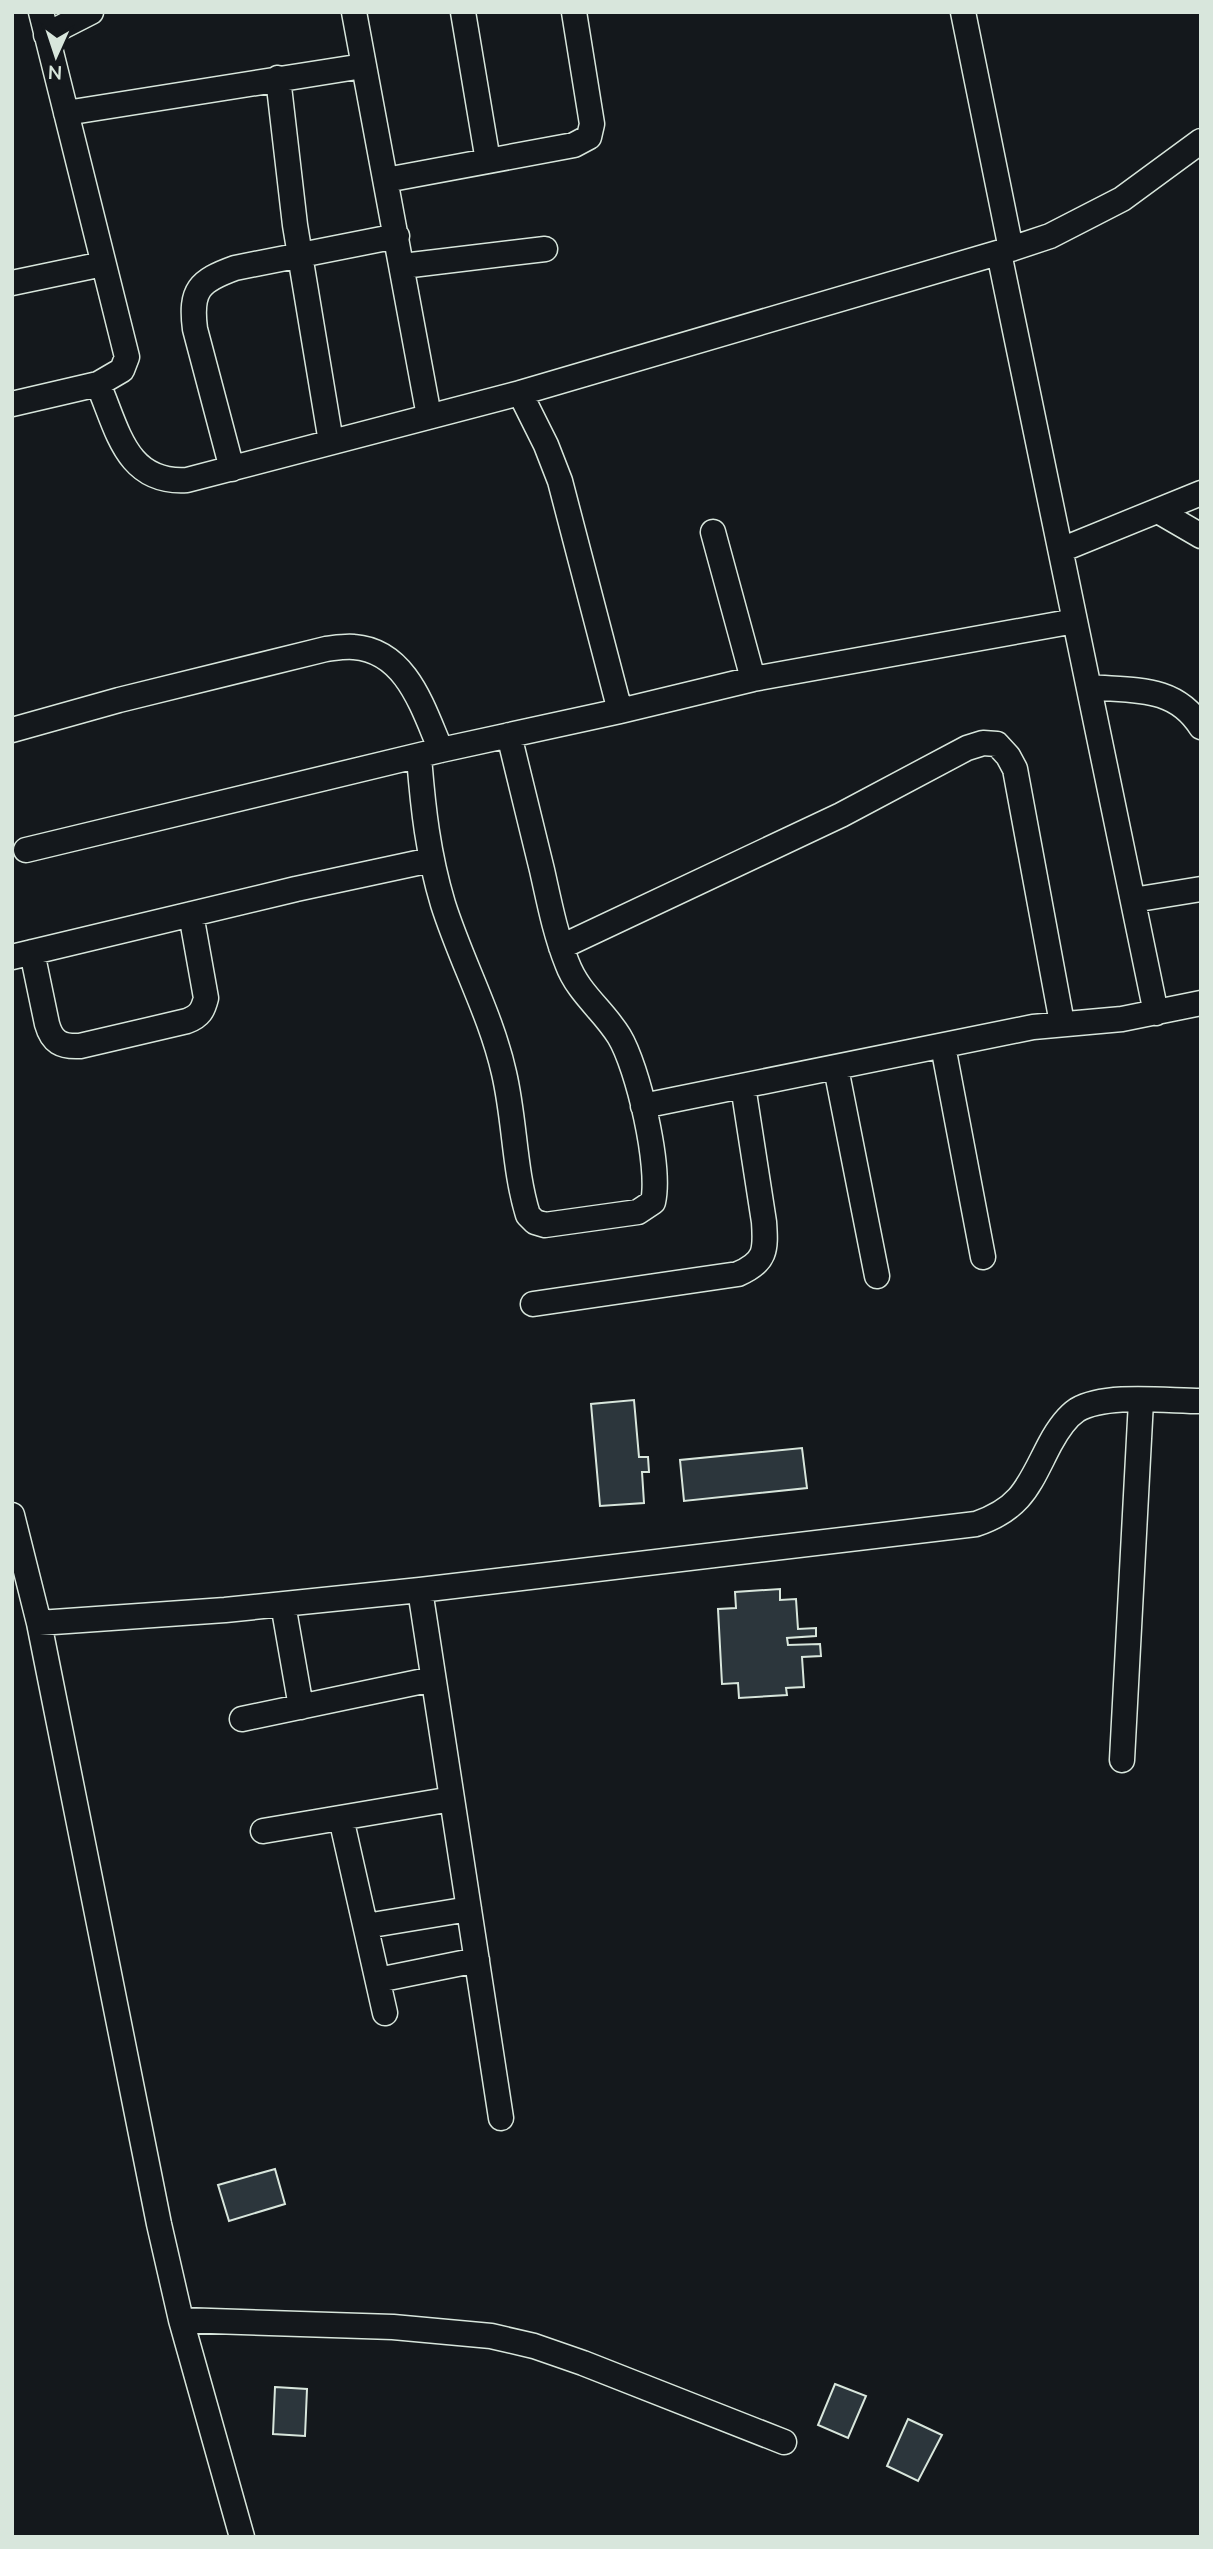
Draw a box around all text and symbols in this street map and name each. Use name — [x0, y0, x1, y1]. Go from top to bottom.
north arrow — [21, 21, 91, 91]
text: N — [47, 59, 63, 85]

